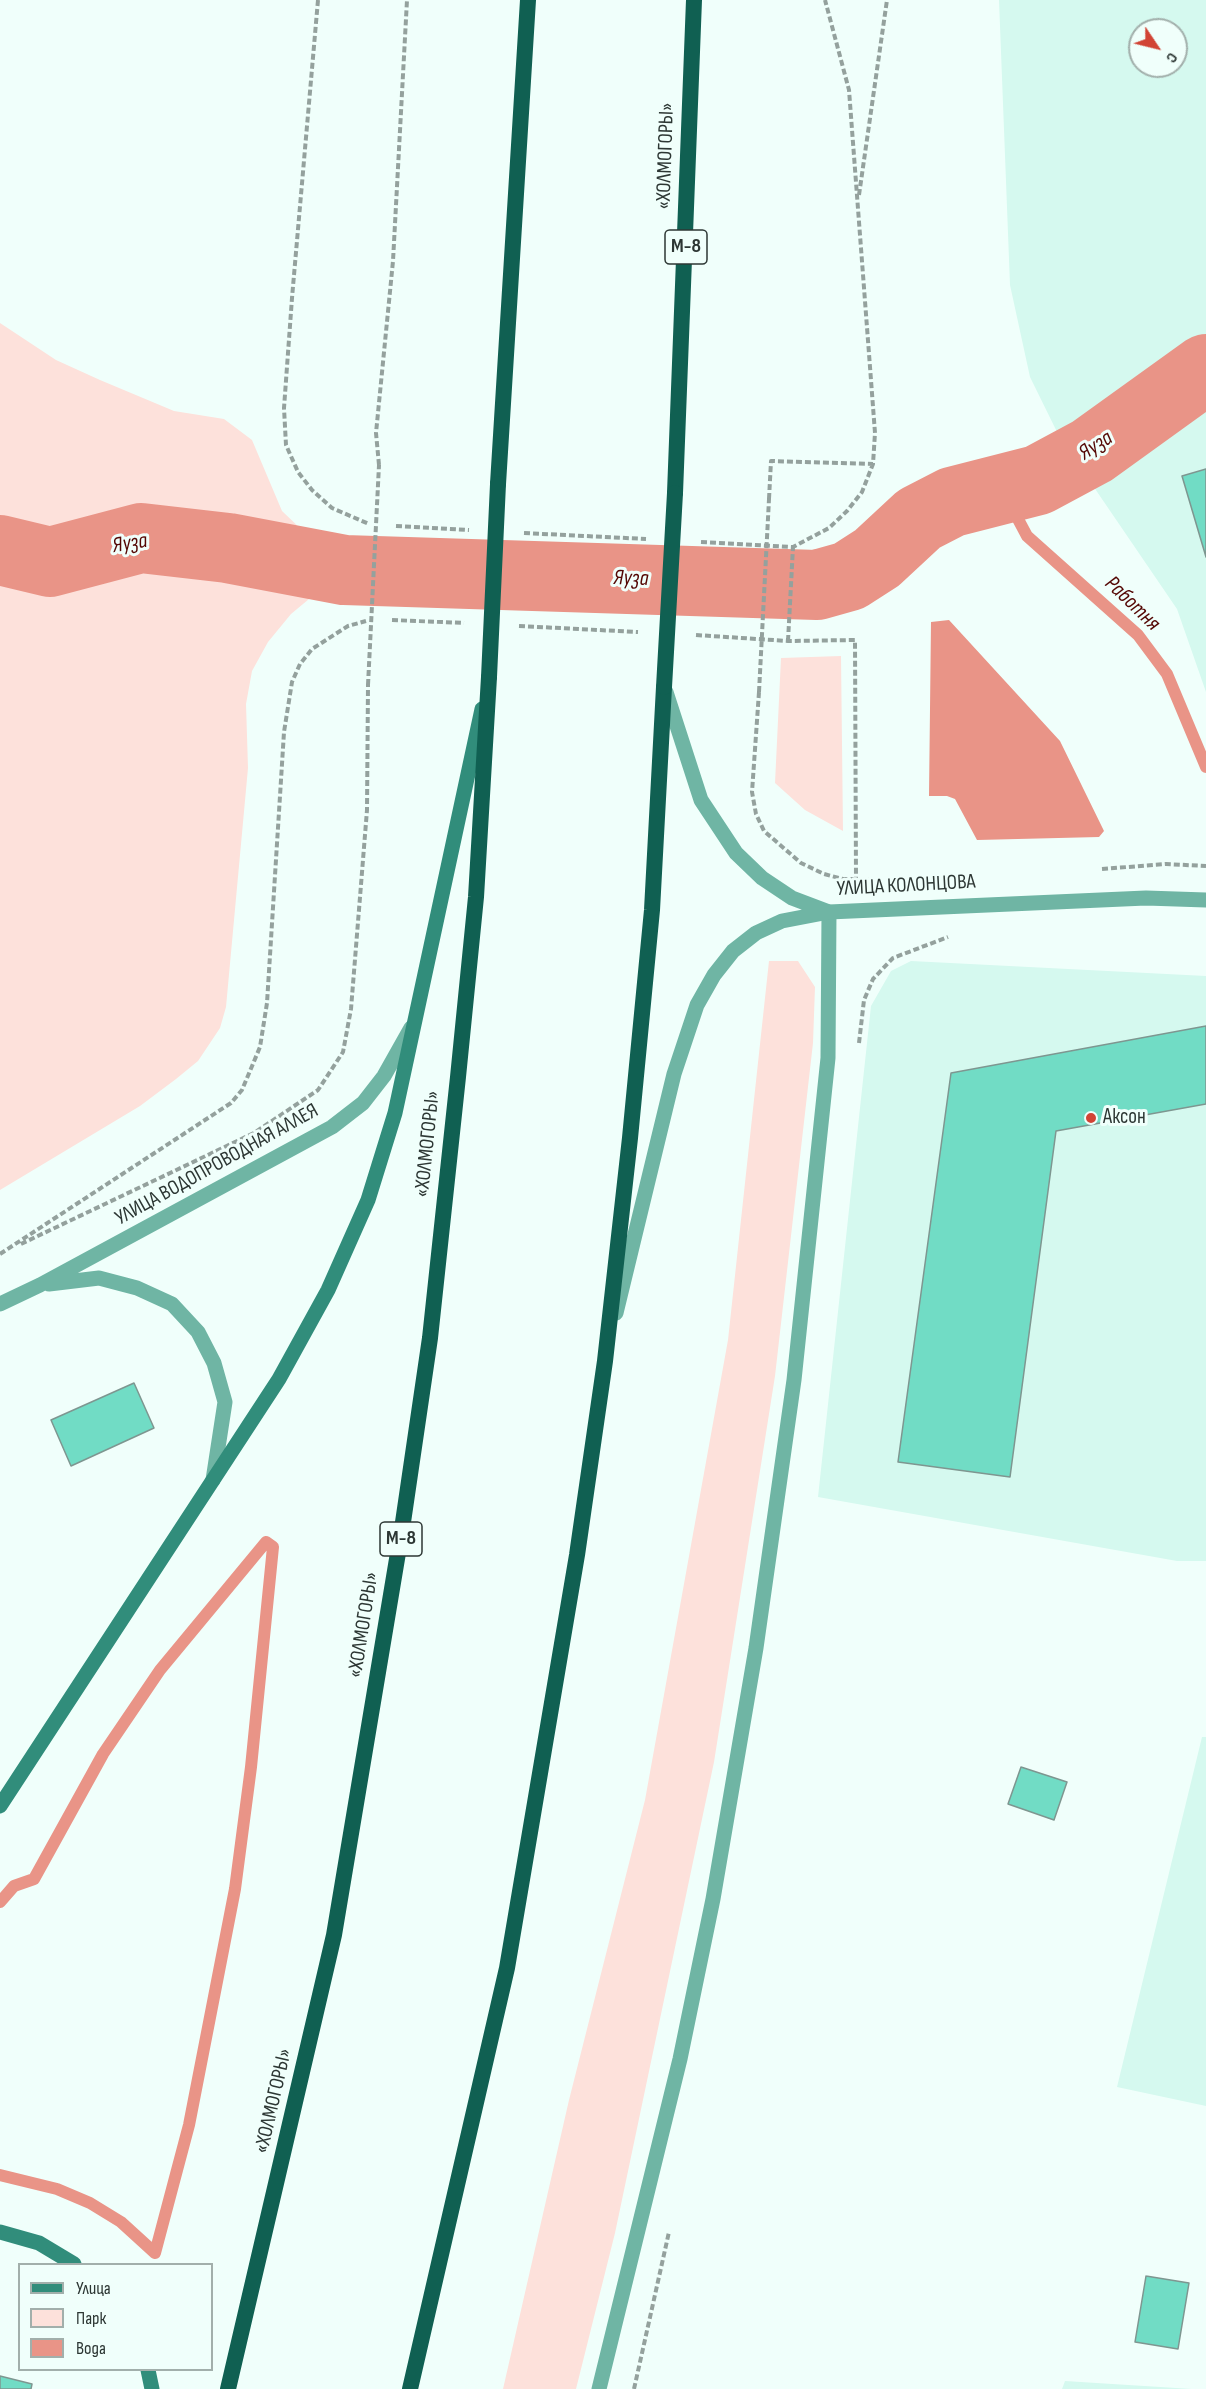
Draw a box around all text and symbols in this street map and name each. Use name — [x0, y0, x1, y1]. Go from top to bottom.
north arrow — [1128, 18, 1188, 78]
text: С — [1161, 49, 1182, 66]
street label: «ХОЛМОГОРЫ» — [652, 102, 680, 210]
road number: М-8 — [665, 230, 707, 264]
water label: Яуза — [1074, 425, 1118, 467]
water label: Яуза — [111, 528, 149, 560]
water label: Яуза — [613, 565, 649, 593]
water label: Работня — [1099, 571, 1165, 637]
street label: УЛИЦА КОЛОНЦОВА — [836, 870, 976, 902]
street label: «ХОЛМОГОРЫ» — [410, 1090, 446, 1198]
street label: УЛИЦА ВОДОПРОВОДНАЯ АЛЛЕЯ — [111, 1099, 323, 1231]
place label: Аксон — [1103, 1105, 1146, 1131]
marker: Аксон — [1084, 1111, 1098, 1125]
road number: М-8 — [380, 1522, 422, 1556]
street label: «ХОЛМОГОРЫ» — [343, 1570, 385, 1680]
street label: «ХОЛМОГОРЫ» — [250, 2046, 298, 2156]
legend — [18, 2263, 213, 2371]
text: Улица — [76, 2278, 111, 2299]
text: Парк — [76, 2308, 106, 2329]
text: Вода — [76, 2338, 106, 2359]

